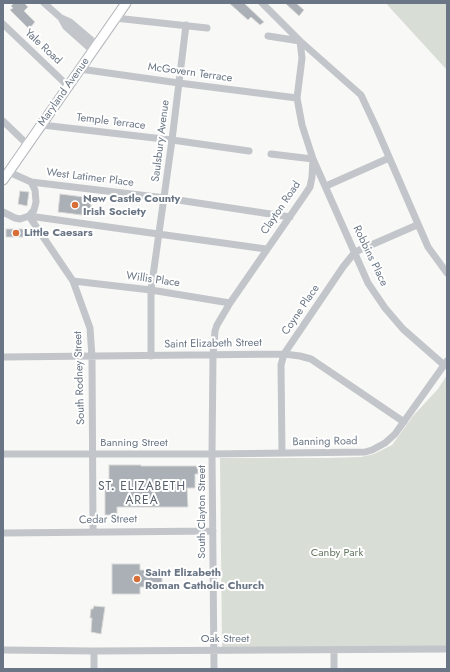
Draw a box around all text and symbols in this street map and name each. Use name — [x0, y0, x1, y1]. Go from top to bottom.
street label: Yale Road — [22, 27, 64, 67]
street label: Maryland Avenue — [35, 55, 93, 129]
street label: McGovern Terrace — [147, 61, 233, 85]
street label: Saulsbury Avenue — [149, 99, 173, 183]
street label: Temple Terrace — [76, 111, 146, 133]
street label: West Latimer Place — [46, 166, 134, 190]
street label: Clayton Road — [258, 179, 304, 237]
place label: New Castle County Irish Society — [83, 192, 180, 218]
marker: New Castle County Irish Society — [70, 200, 80, 210]
street label: Robbins Place — [350, 224, 390, 288]
place label: Little Caesars — [24, 226, 93, 240]
marker: Little Caesars — [11, 228, 21, 238]
street label: Willis Place — [125, 270, 181, 290]
street label: Coyne Place — [279, 282, 323, 338]
street label: South Rodney Street — [72, 331, 88, 425]
street label: Saint Elizabeth Street — [164, 337, 262, 351]
street label: Banning Road — [292, 435, 358, 449]
street label: Banning Street — [100, 436, 168, 450]
street label: South Clayton Street — [195, 465, 209, 559]
district label: ST. ELIZABETH AREA — [98, 480, 186, 508]
street label: Cedar Street — [79, 513, 137, 527]
park label: Canby Park — [311, 546, 363, 560]
place label: Saint Elizabeth Roman Catholic Church — [145, 566, 264, 592]
marker: Saint Elizabeth Roman Catholic Church — [132, 574, 142, 584]
street label: Oak Street — [201, 632, 249, 646]

